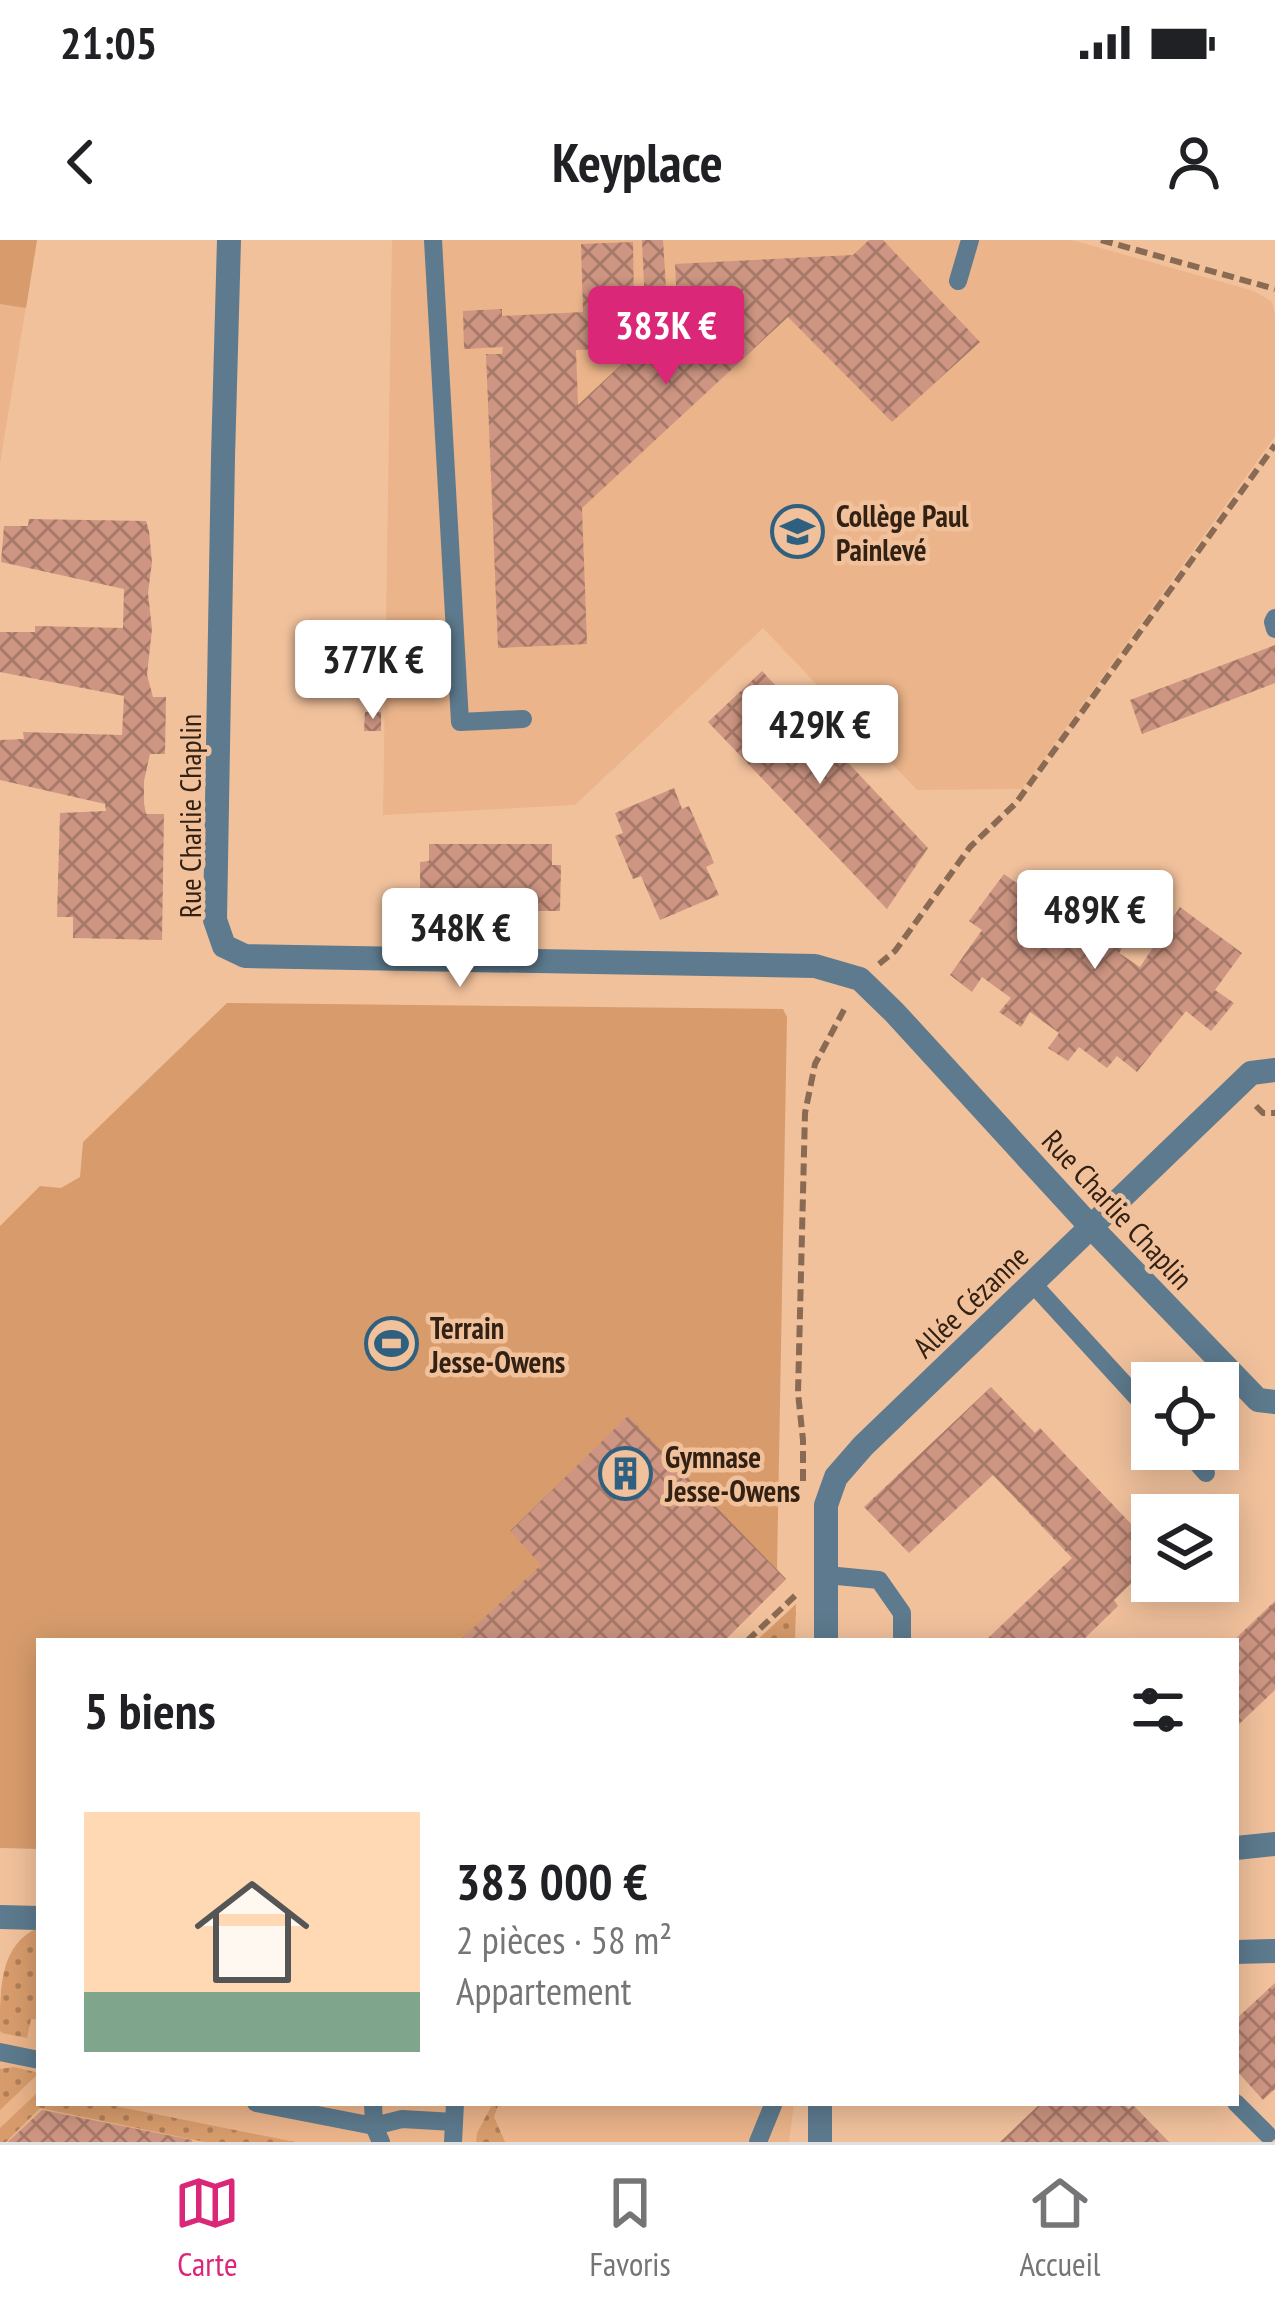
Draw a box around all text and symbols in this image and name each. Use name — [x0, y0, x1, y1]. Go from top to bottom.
text: 21:05 — [60, 13, 157, 71]
text: Keyplace — [552, 127, 723, 197]
icon: back — [48, 129, 114, 195]
icon: person — [1161, 129, 1227, 195]
pin: 383K € — [568, 286, 764, 388]
text: 383K € — [615, 299, 717, 350]
place label: Collège Paul Painlevé — [836, 496, 969, 569]
school or university icon: Collège Paul Painlevé — [769, 504, 825, 560]
pin: 377K € — [275, 620, 471, 722]
text: 377K € — [322, 633, 424, 684]
pin: 429K € — [722, 685, 918, 787]
text: 429K € — [769, 698, 871, 749]
street label: Rue Charlie Chaplin — [170, 714, 209, 918]
pin: 489K € — [997, 870, 1193, 972]
text: 489K € — [1044, 883, 1146, 934]
pin: 348K € — [362, 888, 558, 990]
text: 348K € — [409, 901, 511, 952]
street label: Rue Charlie Chaplin — [1034, 1121, 1202, 1297]
street label: Allée Cézanne — [904, 1236, 1036, 1366]
place label: Terrain Jesse-Owens — [429, 1308, 565, 1381]
sports icon: Terrain Jesse-Owens — [363, 1316, 419, 1372]
map controls — [1131, 1362, 1239, 1602]
button: locate — [1131, 1362, 1239, 1470]
place label: Gymnase Jesse-Owens — [664, 1437, 800, 1510]
building icon: Gymnase Jesse-Owens — [598, 1445, 654, 1501]
button: layers — [1131, 1494, 1239, 1602]
text: 5 biens — [84, 1677, 215, 1743]
icon: filters — [1125, 1677, 1191, 1743]
text: 383 000 € — [456, 1848, 648, 1914]
icon: home — [180, 1860, 324, 2004]
text: 2 pièces · 58 m² — [456, 1914, 672, 1965]
text: Appartement — [456, 1965, 631, 2016]
tab: Carte — [174, 2170, 240, 2285]
tab: Favoris — [589, 2170, 671, 2285]
tab: Accueil — [1020, 2170, 1101, 2285]

